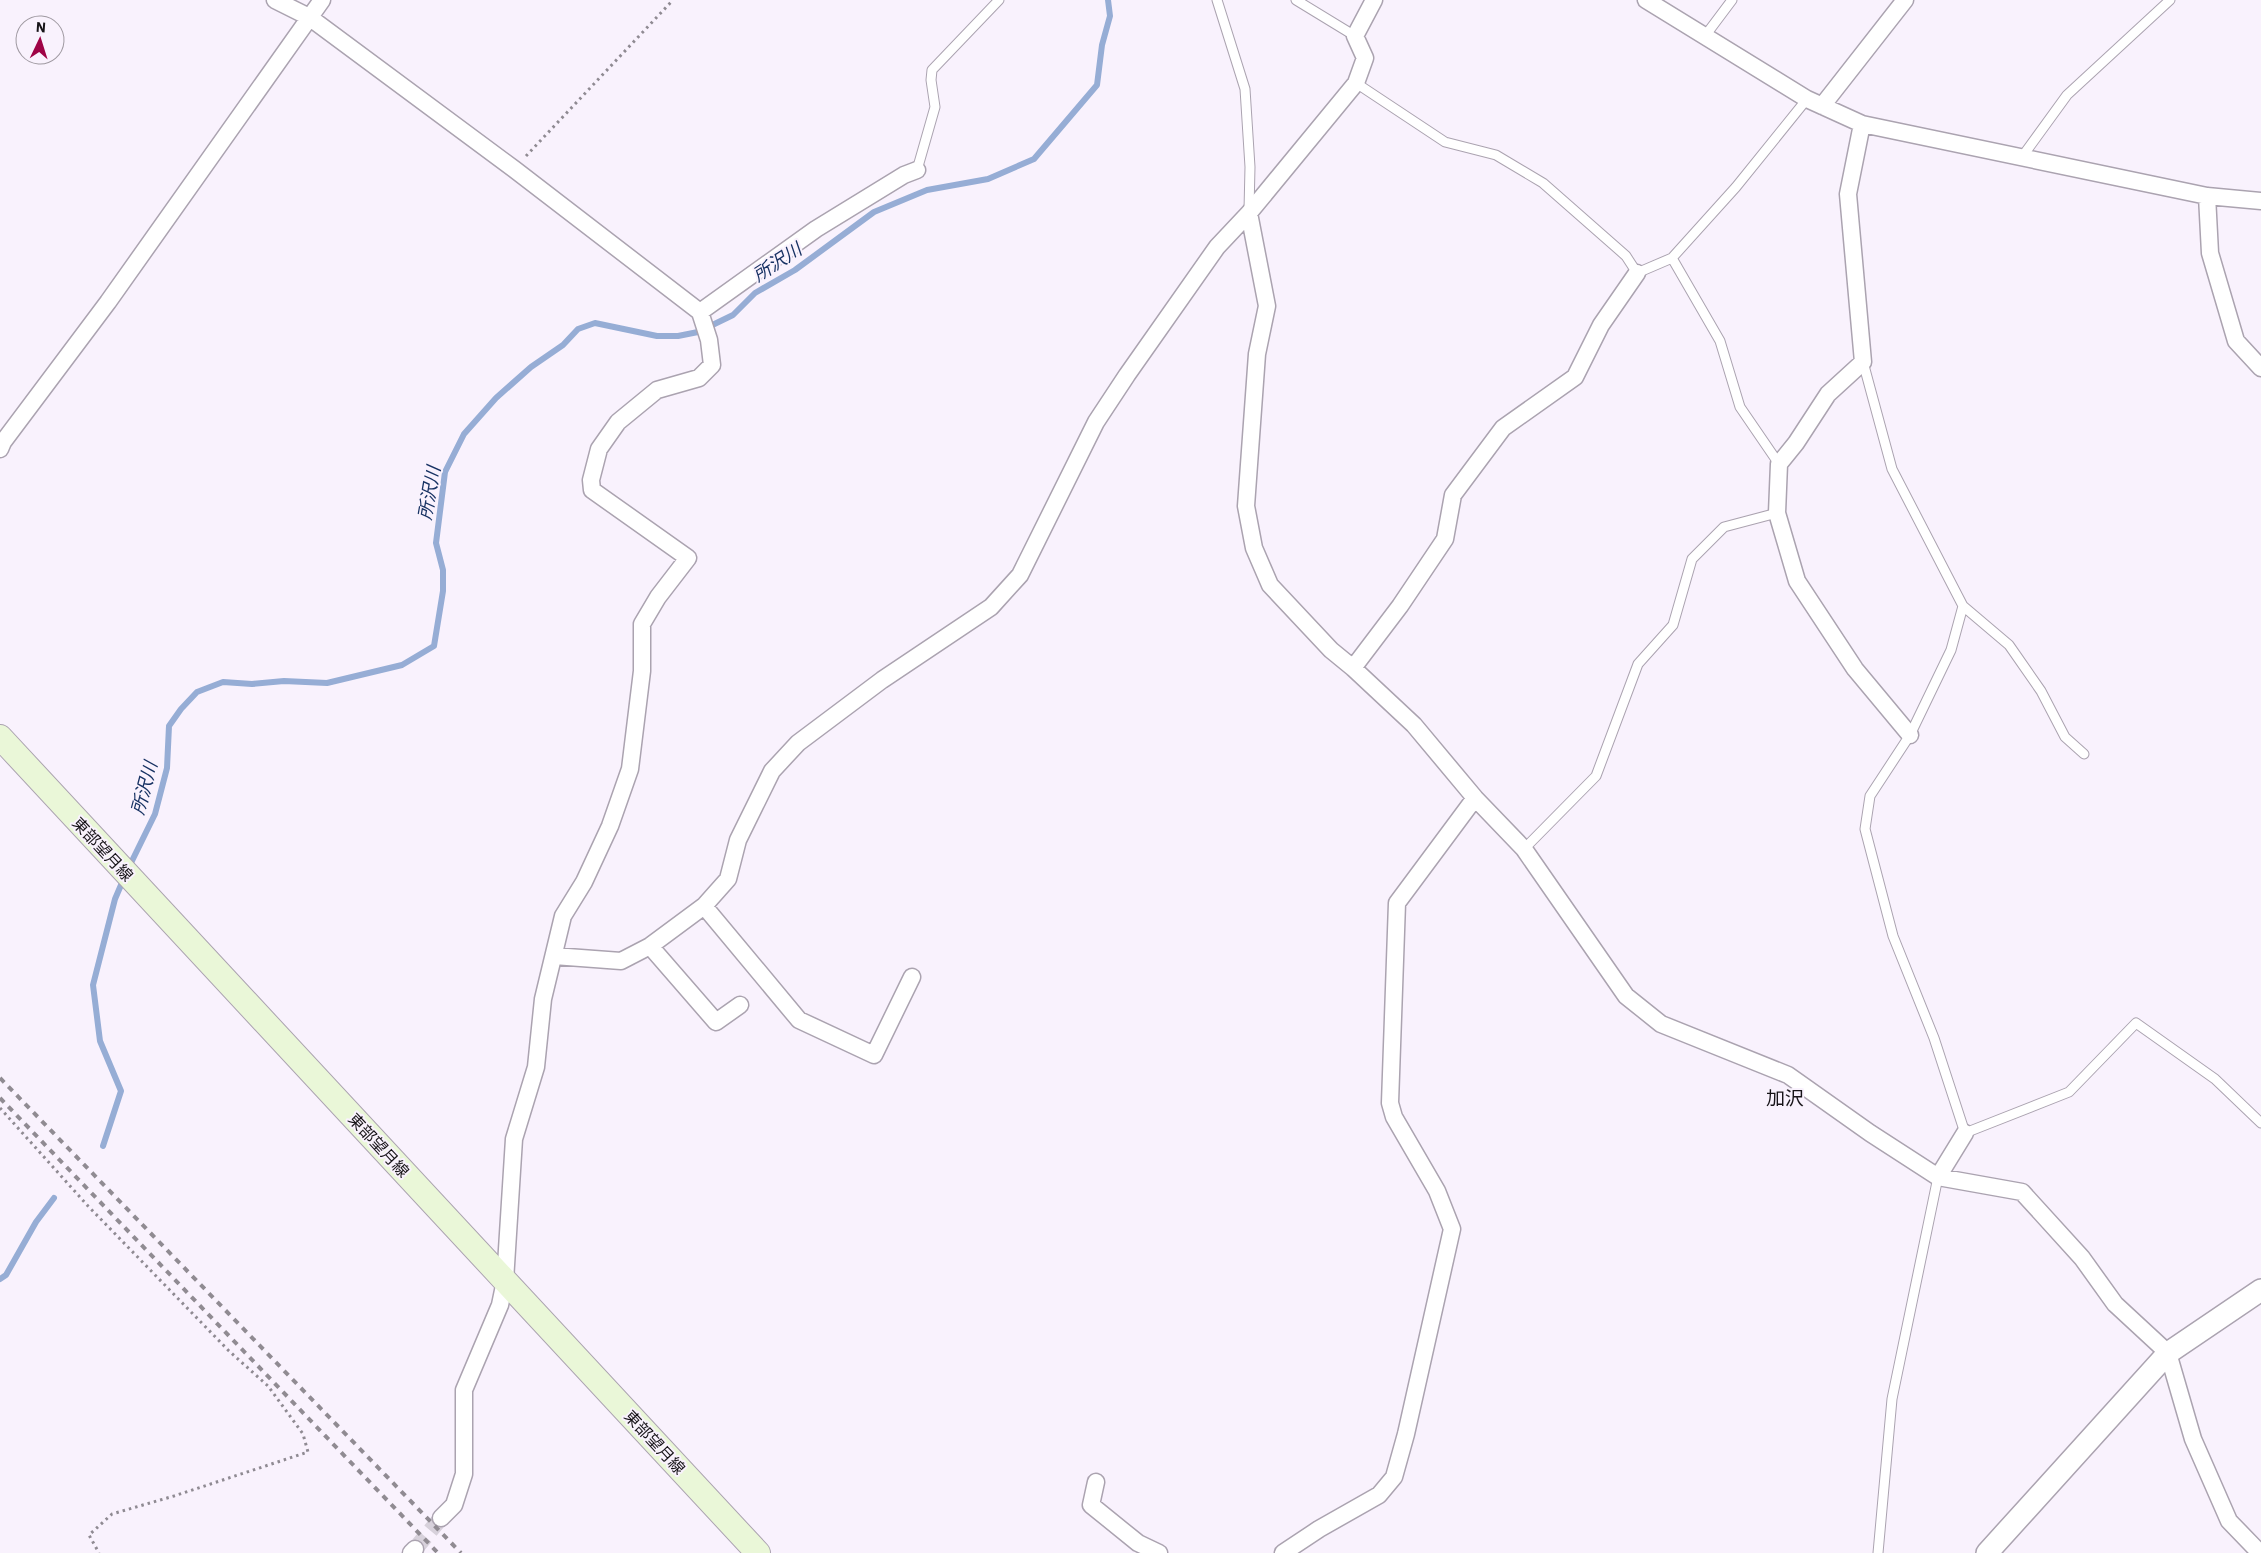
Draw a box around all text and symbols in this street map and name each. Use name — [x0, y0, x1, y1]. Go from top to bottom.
north arrow — [15, 15, 65, 65]
text: N — [35, 18, 47, 36]
water label: 所沢川 — [748, 237, 808, 286]
water label: 所沢川 — [413, 462, 445, 522]
water label: 所沢川 — [126, 757, 163, 817]
street label: 東部望月線 — [68, 813, 138, 885]
district label: 加沢 — [1766, 1086, 1804, 1110]
street label: 東部望月線 — [344, 1109, 414, 1181]
street label: 東部望月線 — [620, 1406, 690, 1478]

